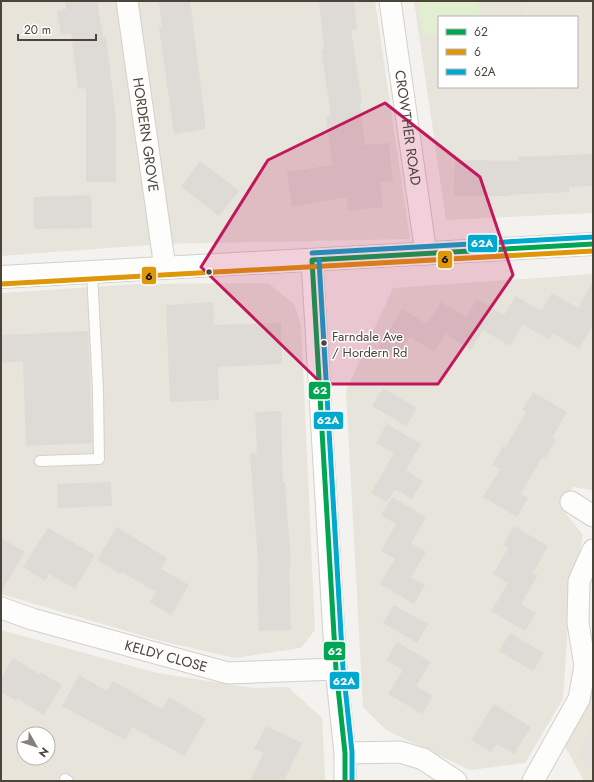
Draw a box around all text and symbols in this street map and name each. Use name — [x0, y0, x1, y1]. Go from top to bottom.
scale bar — [18, 16, 96, 42]
legend — [438, 16, 578, 88]
text: 20 m — [24, 21, 51, 39]
text: 62 — [474, 23, 488, 41]
text: 6 — [474, 43, 481, 61]
text: 62A — [474, 63, 496, 81]
street label: CROWTHER ROAD — [390, 69, 426, 187]
street label: HORDERN GROVE — [128, 76, 164, 193]
line badge: 62A — [467, 234, 498, 253]
text: 62A — [471, 235, 494, 251]
line badge: 6 — [437, 250, 453, 269]
text: 6 — [441, 251, 449, 267]
line badge: 6 — [141, 266, 157, 285]
unlabelled marker — [204, 267, 214, 277]
text: 6 — [145, 268, 153, 284]
place label: Farndale Ave / Hordern Rd — [332, 327, 407, 362]
marker: Farndale Ave / Hordern Rd — [319, 338, 329, 348]
line badge: 62 — [308, 381, 331, 400]
text: 62 — [313, 382, 327, 398]
line badge: 62A — [313, 411, 344, 430]
text: 62A — [317, 412, 340, 428]
street label: KELDY CLOSE — [122, 635, 210, 677]
line badge: 62 — [323, 641, 346, 661]
text: 62 — [328, 643, 342, 659]
line badge: 62A — [329, 671, 360, 690]
text: 62A — [333, 673, 356, 689]
north arrow — [16, 726, 56, 766]
text: N — [35, 744, 53, 761]

